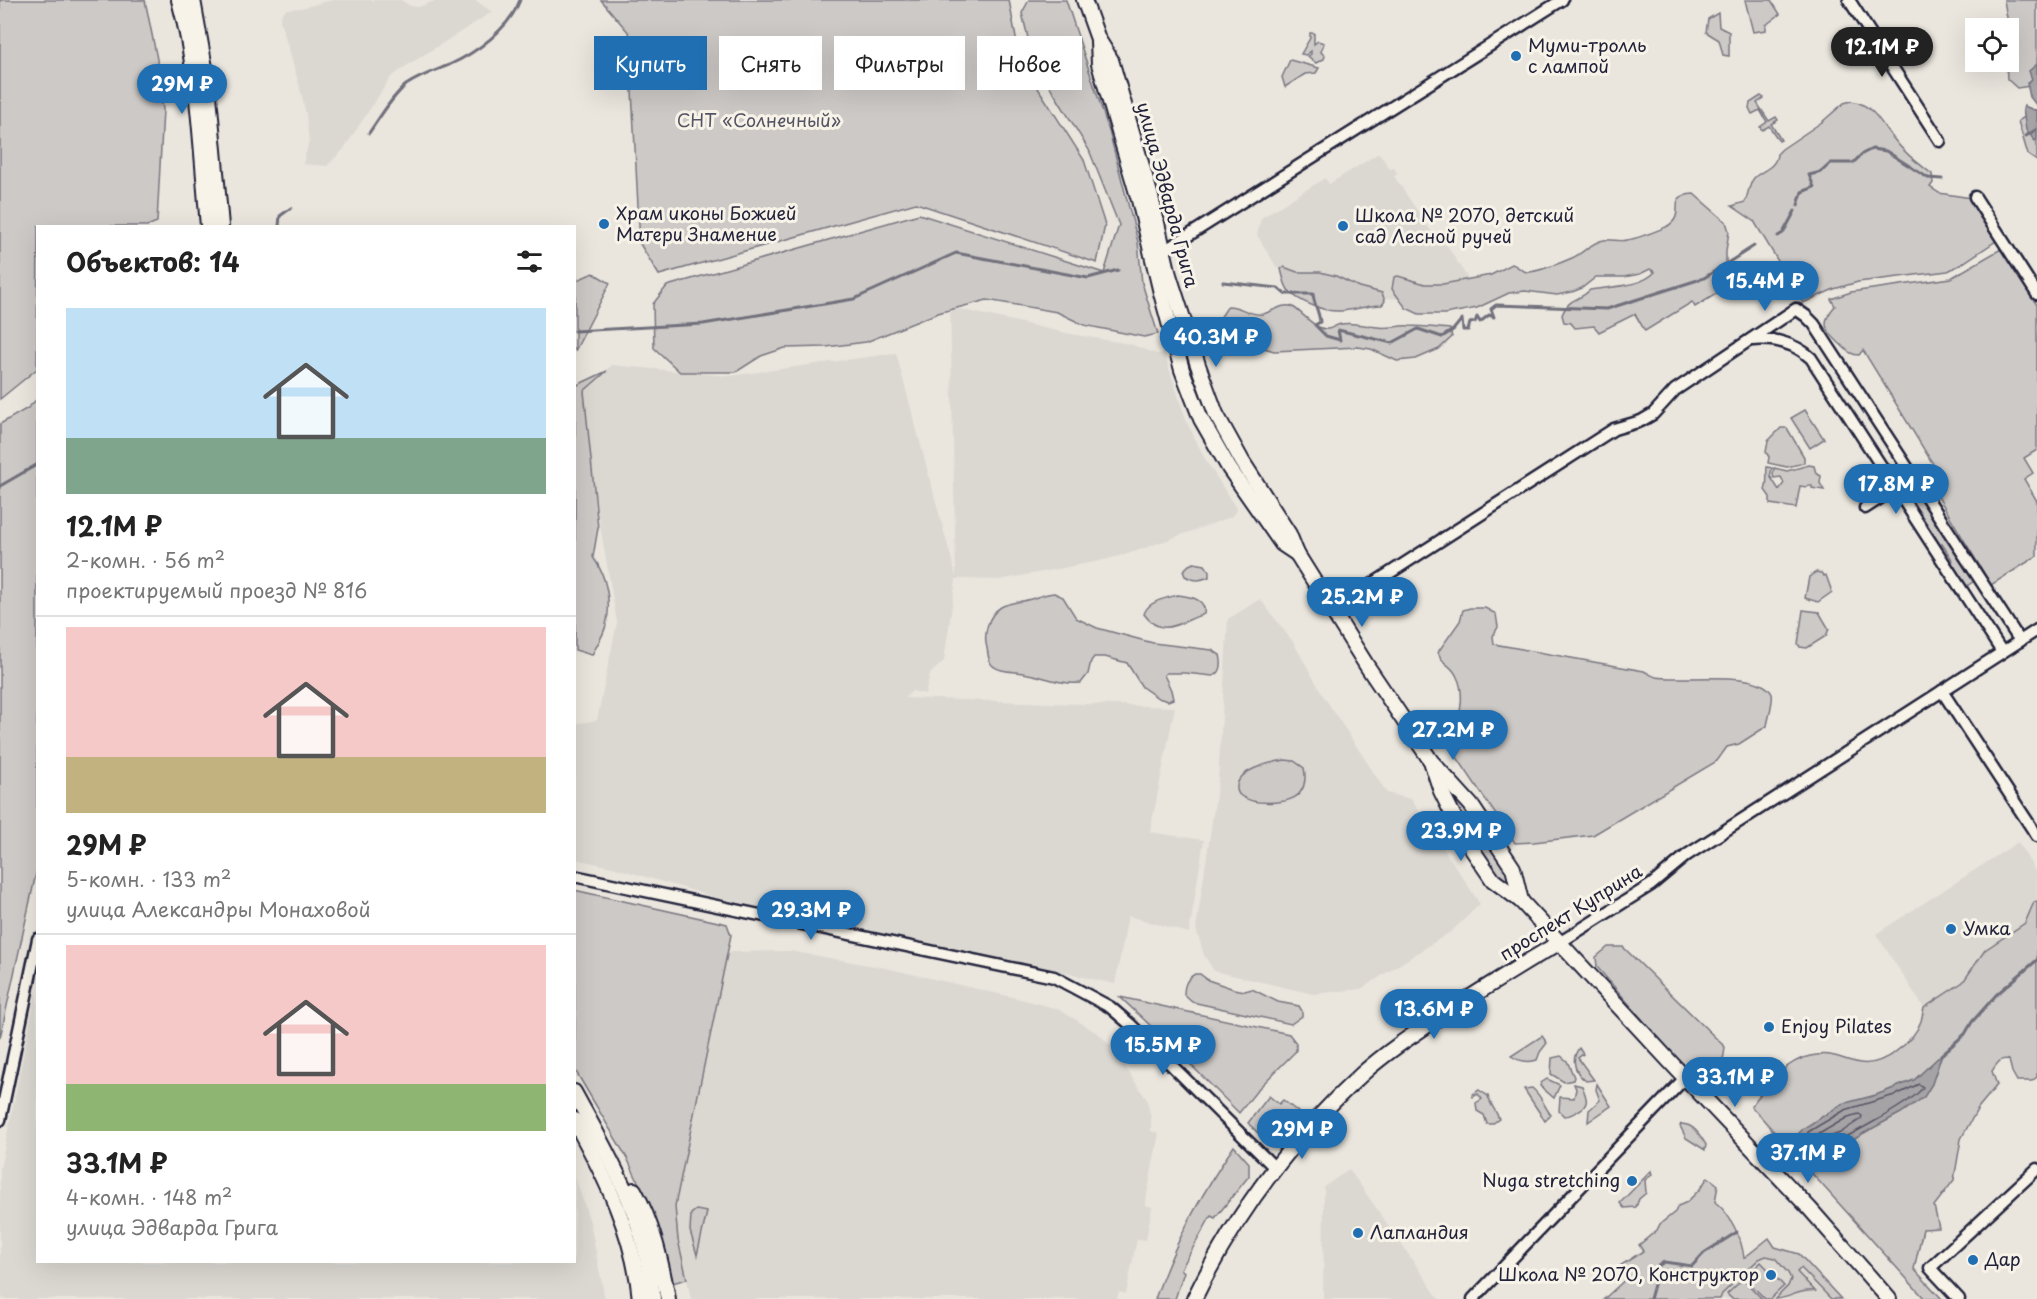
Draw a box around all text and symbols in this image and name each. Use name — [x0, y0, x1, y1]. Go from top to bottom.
map controls — [1965, 18, 2019, 72]
button: locate — [1965, 18, 2019, 72]
pin: 12.1M ₽ — [1827, 27, 1937, 78]
place label: Муми-тролль с лампой — [1528, 31, 1647, 79]
text: 12.1M ₽ — [1845, 31, 1919, 61]
chip: Купить — [594, 36, 707, 90]
chip: Снять — [719, 36, 822, 90]
chip: Фильтры — [834, 36, 965, 90]
chip: Новое — [977, 36, 1082, 90]
marker: Муми-тролль с лампой — [1509, 49, 1523, 63]
pin: 29M ₽ — [140, 64, 224, 115]
text: 29M ₽ — [151, 68, 213, 98]
street label: улица Эдварда Грига — [1131, 99, 1206, 291]
park label: СНТ «Солнечный» — [677, 106, 841, 133]
place label: Храм иконы Божией Матери Знамение — [616, 199, 797, 247]
place label: Школа № 2070, детский сад Лесной ручей — [1355, 201, 1574, 249]
marker: Храм иконы Божией Матери Знамение — [597, 217, 611, 231]
marker: Школа № 2070, детский сад Лесной ручей — [1336, 219, 1350, 233]
text: Объектов: 14 — [66, 242, 240, 281]
icon: filters — [513, 245, 546, 278]
pin: 15.4M ₽ — [1710, 261, 1820, 312]
text: 15.4M ₽ — [1726, 265, 1804, 295]
pin: 40.3M ₽ — [1161, 317, 1271, 368]
text: 40.3M ₽ — [1174, 321, 1258, 351]
icon: home — [252, 347, 360, 455]
pin: 17.8M ₽ — [1841, 464, 1951, 515]
text: 17.8M ₽ — [1858, 468, 1934, 498]
text: 12.1M ₽ — [66, 506, 162, 545]
text: 2-комн. · 56 m² — [66, 545, 225, 575]
text: проектируемый проезд № 816 — [66, 575, 367, 605]
pin: 25.2M ₽ — [1307, 577, 1417, 628]
text: 25.2M ₽ — [1321, 581, 1403, 611]
icon: home — [252, 666, 360, 774]
pin: 27.2M ₽ — [1398, 710, 1508, 761]
text: 27.2M ₽ — [1412, 714, 1494, 744]
pin: 23.9M ₽ — [1406, 811, 1516, 862]
text: 23.9M ₽ — [1420, 815, 1502, 845]
text: 29M ₽ — [66, 825, 147, 864]
street label: проспект Куприна — [1494, 857, 1647, 967]
text: 5-комн. · 133 m² — [66, 864, 231, 894]
pin: 29.3M ₽ — [756, 890, 866, 941]
text: улица Александры Монаховой — [66, 894, 370, 924]
text: 29.3M ₽ — [771, 894, 851, 924]
place label: Умка — [1963, 914, 2011, 941]
marker: Умка — [1944, 922, 1958, 936]
icon: home — [252, 984, 360, 1092]
pin: 13.6M ₽ — [1379, 989, 1489, 1040]
text: 13.6M ₽ — [1394, 993, 1474, 1023]
place label: Enjoy Pilates — [1781, 1012, 1892, 1039]
marker: Enjoy Pilates — [1762, 1020, 1776, 1034]
pin: 15.5M ₽ — [1108, 1025, 1218, 1076]
text: 15.5M ₽ — [1125, 1029, 1201, 1059]
pin: 33.1M ₽ — [1680, 1057, 1790, 1108]
text: 33.1M ₽ — [1696, 1061, 1774, 1091]
pin: 29M ₽ — [1260, 1109, 1344, 1160]
text: 29M ₽ — [1271, 1113, 1333, 1143]
pin: 37.1M ₽ — [1753, 1133, 1863, 1184]
text: 37.1M ₽ — [1770, 1137, 1846, 1167]
text: 33.1M ₽ — [66, 1143, 168, 1182]
place label: Nuga stretching — [1482, 1166, 1620, 1193]
marker: Nuga stretching — [1625, 1174, 1639, 1188]
text: 4-комн. · 148 m² — [66, 1182, 232, 1212]
text: улица Эдварда Грига — [66, 1212, 278, 1242]
place label: Лапландия — [1370, 1218, 1469, 1245]
marker: Лапландия — [1351, 1226, 1365, 1240]
place label: Дар — [1984, 1245, 2021, 1272]
marker: Дар — [1966, 1253, 1980, 1267]
place label: Школа № 2070, Конструктор — [1498, 1260, 1759, 1287]
marker: Школа № 2070, Конструктор — [1764, 1268, 1778, 1282]

